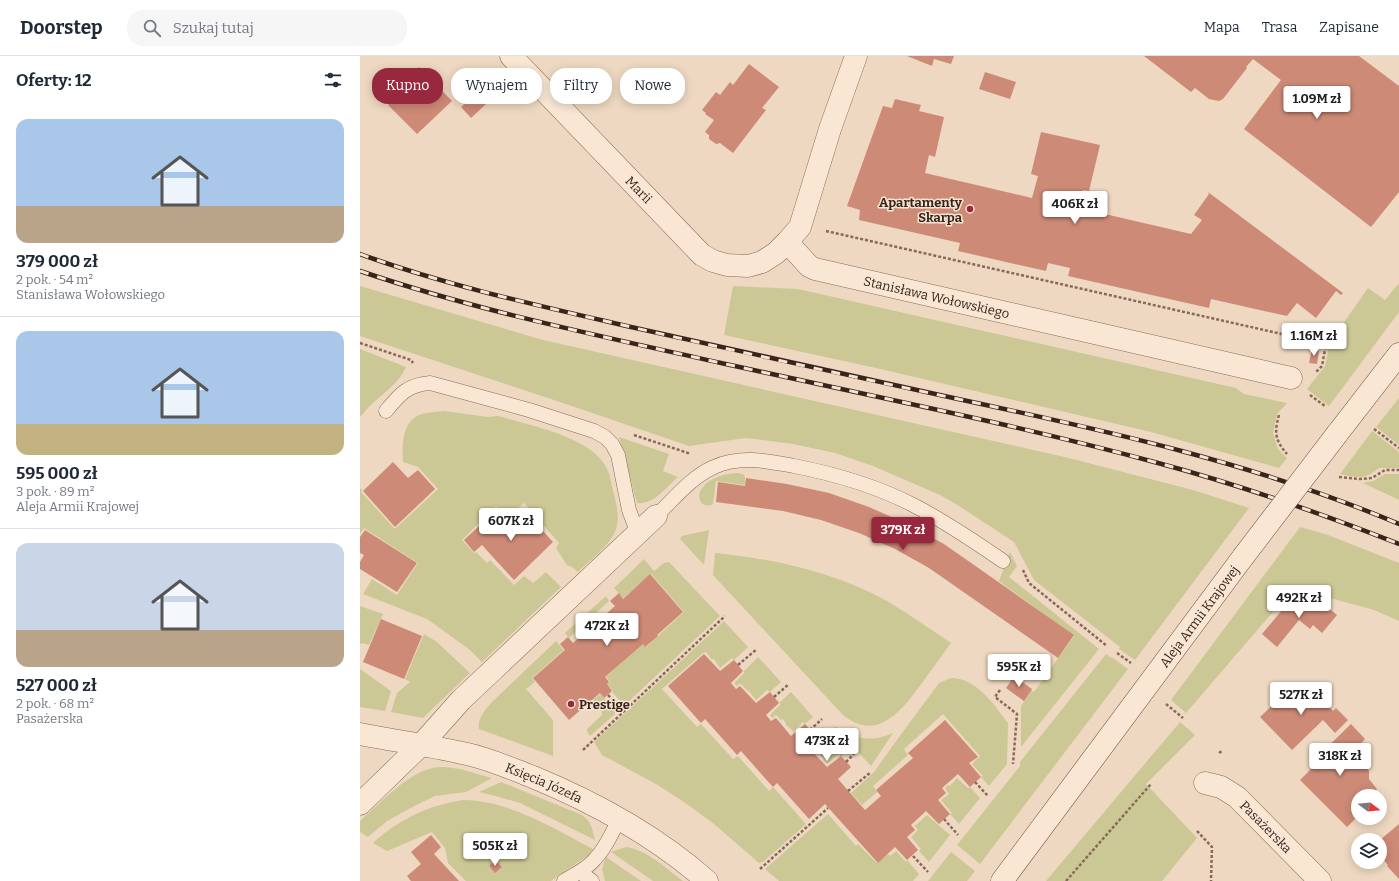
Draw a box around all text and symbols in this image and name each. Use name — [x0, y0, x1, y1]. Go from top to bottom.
search box — [127, 10, 407, 46]
text: Doorstep — [20, 16, 103, 39]
icon: search — [141, 17, 163, 39]
text: Szukaj tutaj — [173, 19, 254, 37]
text: Mapa — [1204, 19, 1240, 36]
text: Trasa — [1262, 19, 1297, 36]
text: Zapisane — [1319, 19, 1379, 36]
chip: Kupno — [372, 68, 443, 104]
chip: Wynajem — [451, 68, 542, 104]
chip: Filtry — [550, 68, 612, 104]
chip: Nowe — [620, 68, 685, 104]
icon: filters — [322, 69, 344, 91]
text: Oferty: 12 — [16, 70, 92, 91]
pin: 1.09M zł — [1276, 86, 1358, 120]
text: 1.09M zł — [1292, 91, 1342, 106]
icon: home — [144, 145, 216, 217]
street label: Marii — [622, 173, 655, 207]
pin: 406K zł — [1038, 191, 1112, 225]
place label: Apartamenty Skarpa — [879, 195, 963, 225]
text: 406K zł — [1052, 196, 1098, 211]
marker: Apartamenty Skarpa — [965, 204, 975, 214]
text: 379 000 zł — [16, 251, 98, 272]
text: 2 pok. · 54 m² — [16, 272, 93, 287]
street label: Stanisława Wołowskiego — [862, 273, 1011, 321]
text: Stanisława Wołowskiego — [16, 287, 165, 302]
pin: 1.16M zł — [1273, 323, 1355, 357]
text: 1.16M zł — [1291, 328, 1337, 343]
icon: home — [144, 357, 216, 429]
text: 595 000 zł — [16, 463, 98, 484]
text: 3 pok. · 89 m² — [16, 484, 94, 499]
text: Aleja Armii Krajowej — [16, 499, 139, 514]
pin: 607K zł — [474, 508, 548, 542]
text: 607K zł — [488, 513, 534, 528]
pin: 379K zł — [866, 517, 940, 551]
text: 379K zł — [880, 522, 926, 537]
street label: Aleja Armii Krajowej — [1157, 563, 1242, 670]
icon: home — [144, 569, 216, 641]
pin: 492K zł — [1262, 585, 1336, 619]
text: 492K zł — [1276, 590, 1322, 605]
pin: 472K zł — [570, 613, 644, 647]
text: 472K zł — [584, 618, 630, 633]
pin: 595K zł — [982, 654, 1056, 688]
text: 595K zł — [997, 659, 1041, 674]
text: 527 000 zł — [16, 675, 97, 696]
pin: 527K zł — [1264, 682, 1338, 716]
text: 527K zł — [1279, 687, 1323, 702]
text: 2 pok. · 68 m² — [16, 696, 94, 711]
place label: Prestige — [579, 697, 630, 712]
marker: Prestige — [566, 699, 576, 709]
text: Pasażerska — [16, 711, 83, 726]
pin: 473K zł — [790, 728, 864, 762]
text: 473K zł — [805, 733, 849, 748]
pin: 318K zł — [1303, 743, 1377, 777]
text: 318K zł — [1318, 748, 1362, 763]
street label: Księcia Józefa — [503, 760, 585, 806]
north arrow — [1351, 789, 1387, 825]
map controls — [1351, 789, 1387, 869]
street label: Pasażerska — [1237, 798, 1295, 856]
pin: 505K zł — [458, 833, 532, 867]
button: layers — [1351, 833, 1387, 869]
text: 505K zł — [472, 838, 518, 853]

